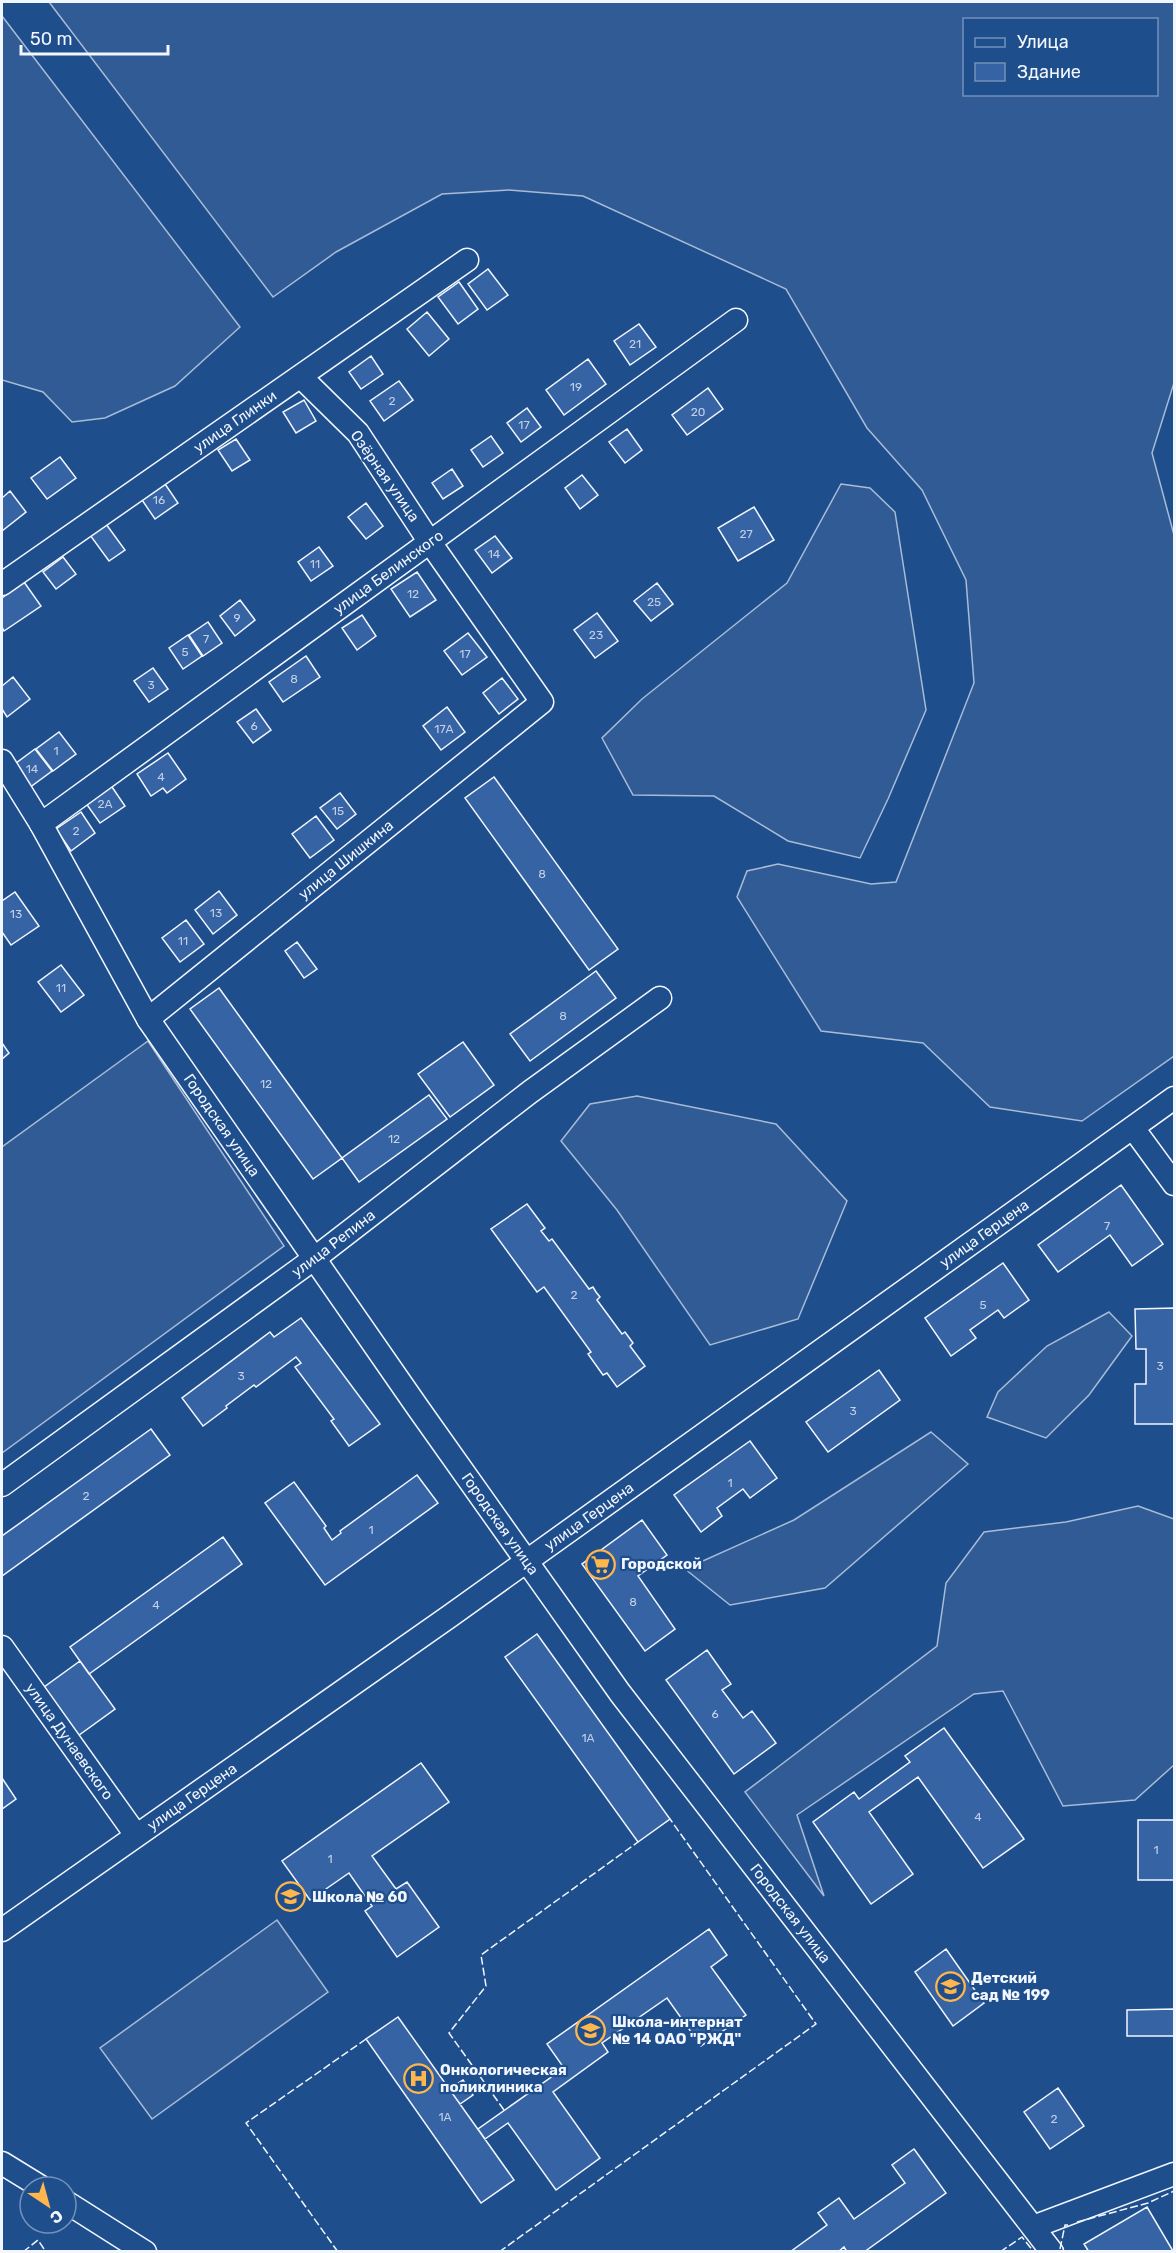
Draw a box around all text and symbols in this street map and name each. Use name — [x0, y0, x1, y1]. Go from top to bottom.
scale bar — [21, 18, 168, 56]
legend — [963, 18, 1158, 96]
text: 50 m — [30, 28, 73, 50]
text: Улица — [1017, 31, 1069, 53]
text: Здание — [1017, 61, 1081, 83]
house number: 21 — [629, 337, 641, 351]
house number: 19 — [570, 380, 582, 394]
street label: улица Глинки — [190, 387, 280, 457]
house number: 2 — [388, 394, 396, 408]
house number: 20 — [691, 405, 705, 419]
house number: 17 — [518, 418, 530, 432]
street label: Озёрная улица — [347, 427, 423, 525]
house number: 16 — [153, 493, 165, 507]
street label: улица Белинского — [330, 526, 447, 618]
house number: 27 — [739, 527, 753, 541]
house number: 14 — [488, 547, 501, 561]
house number: 11 — [310, 557, 320, 571]
house number: 12 — [407, 587, 419, 601]
house number: 25 — [647, 595, 661, 609]
house number: 9 — [233, 611, 241, 625]
house number: 23 — [589, 628, 603, 642]
house number: 7 — [203, 632, 209, 646]
house number: 5 — [181, 645, 189, 659]
house number: 17 — [459, 647, 471, 661]
house number: 8 — [290, 672, 298, 686]
house number: 3 — [147, 678, 155, 692]
house number: 6 — [250, 719, 258, 733]
house number: 17А — [434, 722, 454, 736]
house number: 1 — [53, 744, 59, 758]
house number: 14 — [26, 762, 39, 776]
house number: 4 — [157, 770, 165, 784]
house number: 2А — [97, 797, 113, 811]
house number: 15 — [332, 804, 344, 818]
street label: улица Шишкина — [295, 816, 397, 903]
house number: 2 — [72, 824, 80, 838]
house number: 8 — [538, 867, 546, 881]
house number: 13 — [210, 906, 222, 920]
house number: 13 — [10, 907, 22, 921]
house number: 11 — [178, 934, 188, 948]
house number: 11 — [56, 981, 66, 995]
house number: 8 — [559, 1009, 567, 1023]
street label: Городская улица — [180, 1071, 264, 1180]
house number: 12 — [260, 1077, 272, 1091]
house number: 12 — [388, 1132, 400, 1146]
street label: улица Герцена — [936, 1196, 1032, 1272]
street label: улица Репина — [288, 1206, 379, 1281]
house number: 7 — [1104, 1219, 1110, 1233]
house number: 2 — [570, 1288, 578, 1302]
house number: 5 — [979, 1298, 987, 1312]
house number: 3 — [1156, 1359, 1164, 1373]
house number: 3 — [237, 1369, 245, 1383]
house number: 3 — [849, 1404, 857, 1418]
street label: Городская улица — [458, 1469, 542, 1578]
house number: 1 — [727, 1476, 733, 1490]
street label: улица Герцена — [541, 1479, 637, 1555]
house number: 2 — [82, 1489, 90, 1503]
house number: 1 — [368, 1523, 374, 1537]
supermarket icon: Городской — [584, 1548, 616, 1580]
place label: Городской — [621, 1555, 702, 1573]
house number: 8 — [629, 1595, 637, 1609]
house number: 4 — [152, 1598, 160, 1612]
street label: улица Дунаевского — [22, 1679, 117, 1803]
house number: 6 — [711, 1707, 719, 1721]
house number: 1А — [581, 1731, 595, 1745]
street label: улица Герцена — [144, 1759, 240, 1834]
house number: 4 — [974, 1810, 982, 1824]
house number: 1 — [1153, 1843, 1159, 1857]
house number: 1 — [327, 1852, 333, 1866]
street label: Городская улица — [746, 1860, 834, 1967]
school or university icon: Школа № 60 — [275, 1881, 307, 1913]
place label: Школа № 60 — [312, 1888, 408, 1906]
place label: Детский сад № 199 — [971, 1969, 1050, 2004]
school or university icon: Детский сад № 199 — [934, 1971, 966, 2003]
place label: Школа-интернат № 14 ОАО "РЖД" — [612, 2013, 743, 2048]
school or university icon: Школа-интернат № 14 ОАО "РЖД" — [575, 2015, 607, 2047]
place label: Онкологическая поликлиника — [440, 2061, 567, 2096]
hospital icon: Онкологическая поликлиника — [403, 2063, 435, 2095]
house number: 1А — [438, 2110, 452, 2124]
house number: 2 — [1050, 2112, 1058, 2126]
north arrow — [18, 2175, 78, 2235]
text: С — [46, 2206, 67, 2228]

